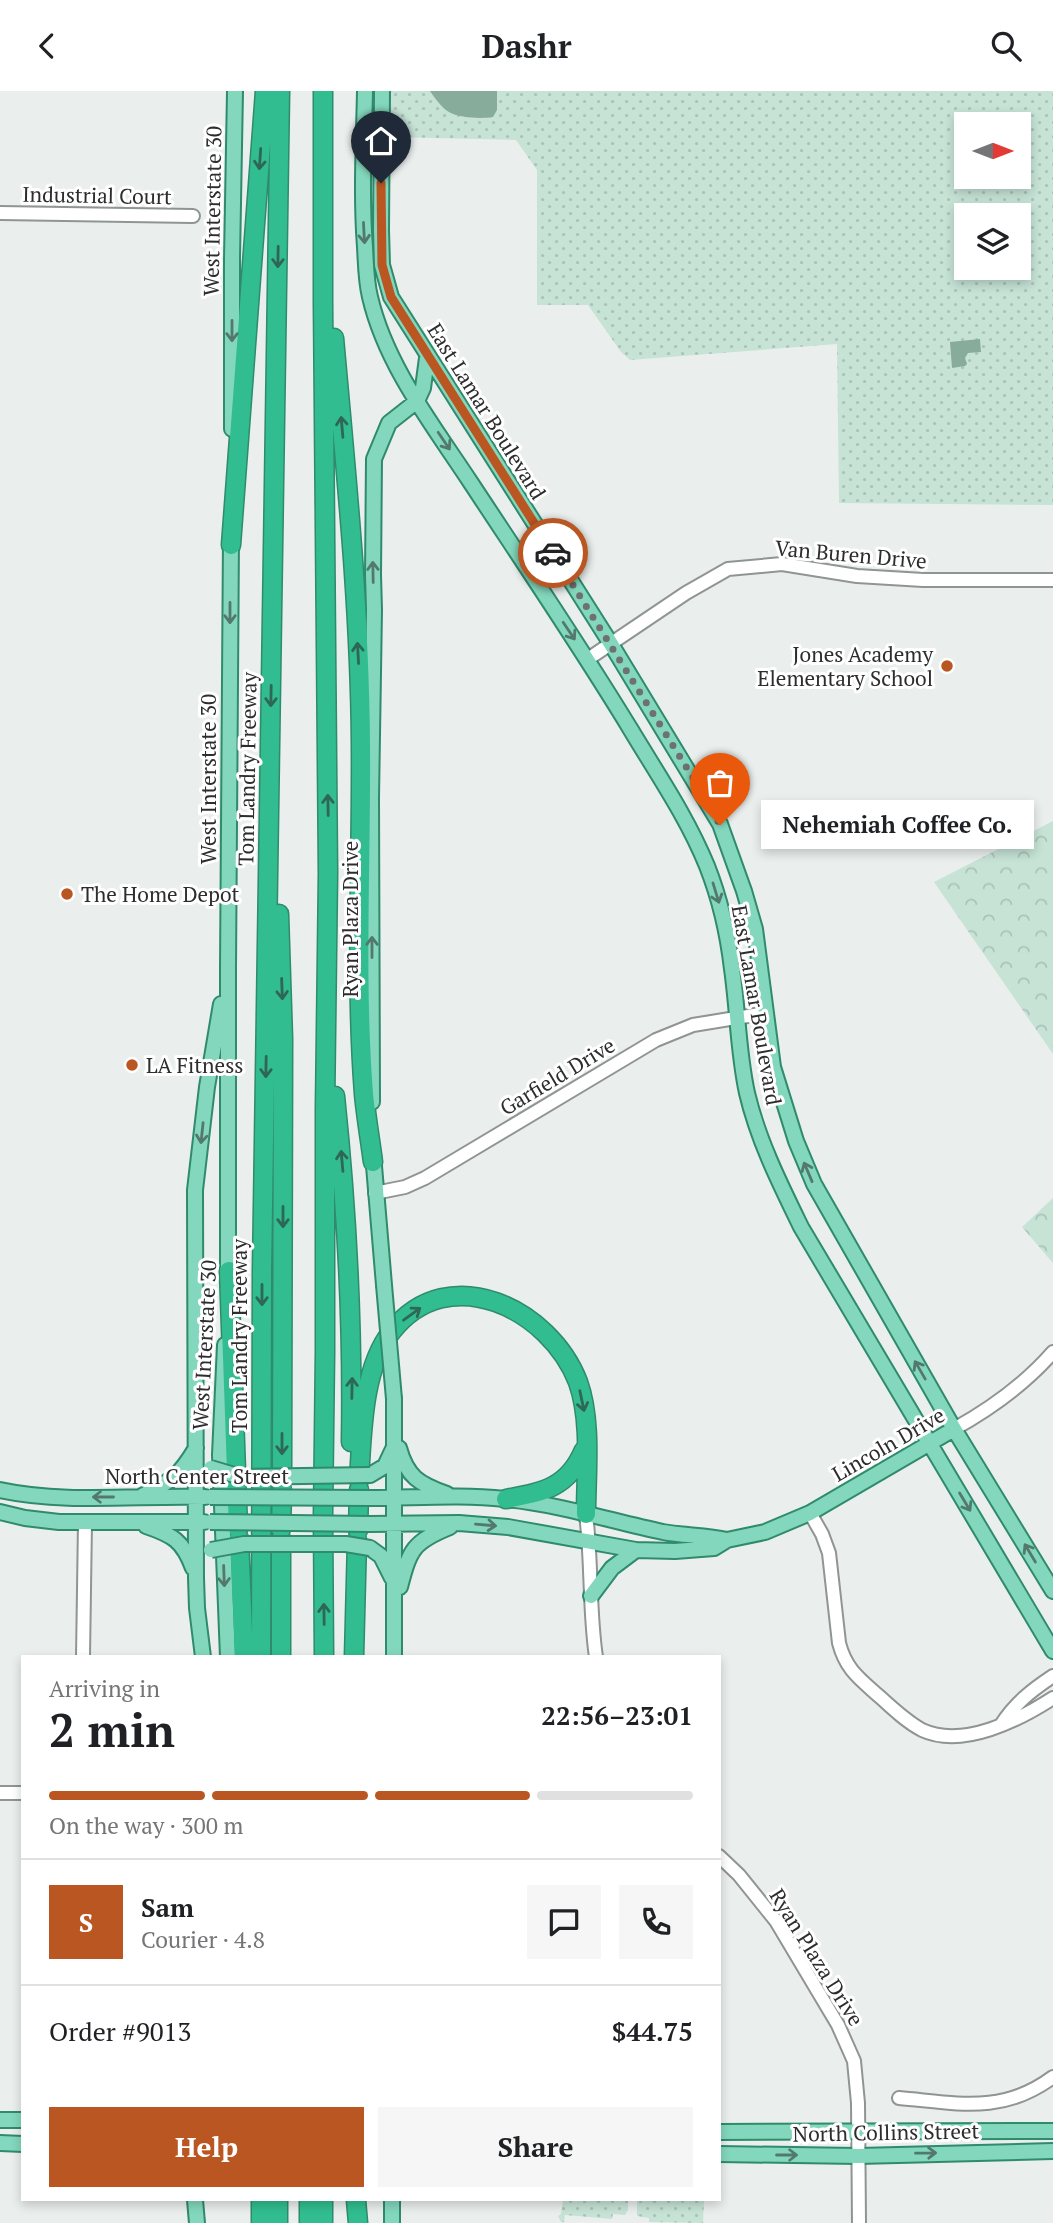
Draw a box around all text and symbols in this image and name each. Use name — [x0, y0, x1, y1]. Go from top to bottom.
text: Dashr — [481, 25, 572, 67]
icon: back — [28, 27, 66, 65]
icon: search — [987, 27, 1025, 65]
pin — [351, 111, 411, 183]
north arrow — [954, 112, 1031, 189]
map controls — [954, 112, 1031, 280]
icon: home — [362, 122, 400, 160]
street label: West Interstate 30 — [197, 126, 227, 296]
one-way arrow — [253, 147, 266, 170]
street label: Industrial Court — [22, 180, 172, 210]
button: layers — [954, 203, 1031, 280]
one-way arrow — [358, 221, 371, 243]
one-way arrow — [271, 245, 285, 268]
street label: East Lamar Boulevard — [421, 318, 553, 505]
one-way arrow — [225, 319, 239, 342]
one-way arrow — [335, 416, 348, 438]
one-way arrow — [437, 431, 451, 451]
courier — [518, 518, 588, 588]
street label: Van Buren Drive — [774, 533, 928, 575]
icon: car — [534, 534, 572, 572]
one-way arrow — [366, 561, 380, 584]
one-way arrow — [223, 601, 237, 624]
one-way arrow — [562, 621, 576, 640]
place label: Jones Academy Elementary School — [757, 640, 933, 692]
one-way arrow — [351, 643, 364, 665]
marker: Jones Academy Elementary School — [939, 658, 955, 674]
street label: Tom Landry Freeway — [231, 671, 263, 866]
one-way arrow — [264, 684, 278, 707]
street label: West Interstate 30 — [194, 694, 222, 864]
pin — [690, 753, 750, 825]
icon: bag — [701, 764, 739, 802]
one-way arrow — [321, 793, 335, 816]
callout: Nehemiah Coffee Co. — [762, 801, 1035, 849]
text: Nehemiah Coffee Co. — [782, 809, 1013, 840]
street label: Ryan Plaza Drive — [336, 841, 364, 997]
place label: The Home Depot — [81, 880, 239, 908]
one-way arrow — [710, 882, 723, 904]
marker: The Home Depot — [59, 886, 75, 902]
street label: East Lamar Boulevard — [726, 903, 788, 1108]
one-way arrow — [365, 935, 379, 958]
one-way arrow — [275, 977, 288, 1000]
street label: Garfield Drive — [494, 1031, 620, 1121]
place label: LA Fitness — [146, 1051, 243, 1079]
one-way arrow — [259, 1056, 272, 1079]
marker: LA Fitness — [124, 1057, 140, 1073]
one-way arrow — [195, 1121, 208, 1143]
one-way arrow — [335, 1150, 348, 1172]
one-way arrow — [801, 1162, 814, 1183]
one-way arrow — [276, 1205, 290, 1228]
street label: Tom Landry Freeway — [225, 1239, 253, 1433]
street label: West Interstate 30 — [186, 1259, 222, 1431]
one-way arrow — [255, 1283, 269, 1306]
one-way arrow — [402, 1306, 420, 1321]
one-way arrow — [913, 1361, 927, 1381]
one-way arrow — [345, 1376, 359, 1399]
one-way arrow — [576, 1389, 590, 1412]
street label: Lincoln Drive — [827, 1401, 949, 1487]
one-way arrow — [275, 1432, 289, 1455]
street label: North Center Street — [105, 1462, 289, 1490]
one-way arrow — [92, 1490, 115, 1504]
one-way arrow — [958, 1491, 972, 1511]
one-way arrow — [475, 1519, 497, 1532]
one-way arrow — [1023, 1543, 1037, 1563]
one-way arrow — [218, 1565, 231, 1588]
one-way arrow — [317, 1602, 331, 1625]
text: Arriving in — [49, 1673, 160, 1704]
text: 22:56–23:01 — [541, 1698, 693, 1732]
text: 2 min — [49, 1699, 175, 1760]
text: On the way · 300 m — [49, 1810, 243, 1841]
street label: Ryan Plaza Drive — [764, 1883, 870, 2031]
button: chat — [527, 1885, 601, 1959]
button: phone — [619, 1885, 693, 1959]
text: Sam — [141, 1890, 194, 1924]
text: S — [79, 1905, 93, 1939]
text: Courier · 4.8 — [141, 1924, 265, 1955]
text: Order #9013 — [49, 2014, 191, 2048]
text: $44.75 — [612, 2014, 693, 2048]
button: Help — [49, 2107, 364, 2187]
button: Share — [378, 2107, 693, 2187]
street label: North Collins Street — [792, 2116, 980, 2148]
one-way arrow — [914, 2146, 937, 2160]
one-way arrow — [776, 2148, 799, 2162]

